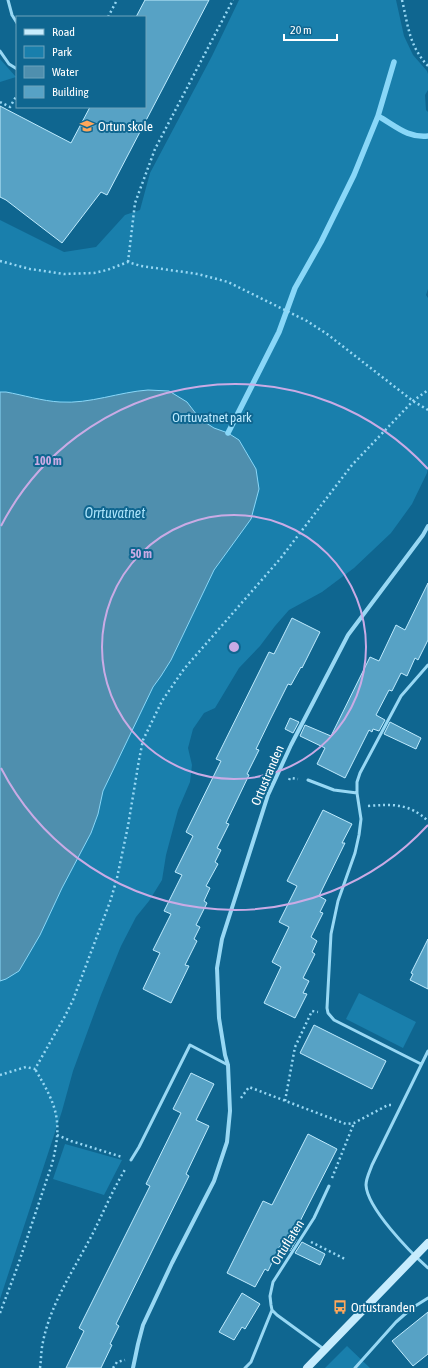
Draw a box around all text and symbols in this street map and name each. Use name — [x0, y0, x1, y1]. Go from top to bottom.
legend — [16, 16, 146, 108]
scale bar — [284, 16, 337, 42]
text: 20 m — [290, 23, 312, 37]
text: Road — [52, 25, 75, 39]
text: Park — [52, 45, 73, 59]
text: Water — [52, 65, 79, 79]
text: Building — [52, 85, 90, 99]
school or university icon: Ortun skole — [79, 118, 95, 134]
place label: Ortun skole — [98, 119, 153, 134]
park label: Orrtuvatnet park — [172, 410, 252, 425]
text: 100 m — [34, 454, 62, 468]
water label: Orrtuvatnet — [85, 505, 145, 521]
text: 50 m — [130, 547, 152, 561]
centre of rings — [227, 640, 241, 654]
street label: Ortustranden — [248, 743, 287, 808]
street label: Ortuflaten — [268, 1217, 307, 1268]
bus stop icon: Ortustranden — [332, 1299, 348, 1315]
place label: Ortustranden — [351, 1300, 415, 1315]

